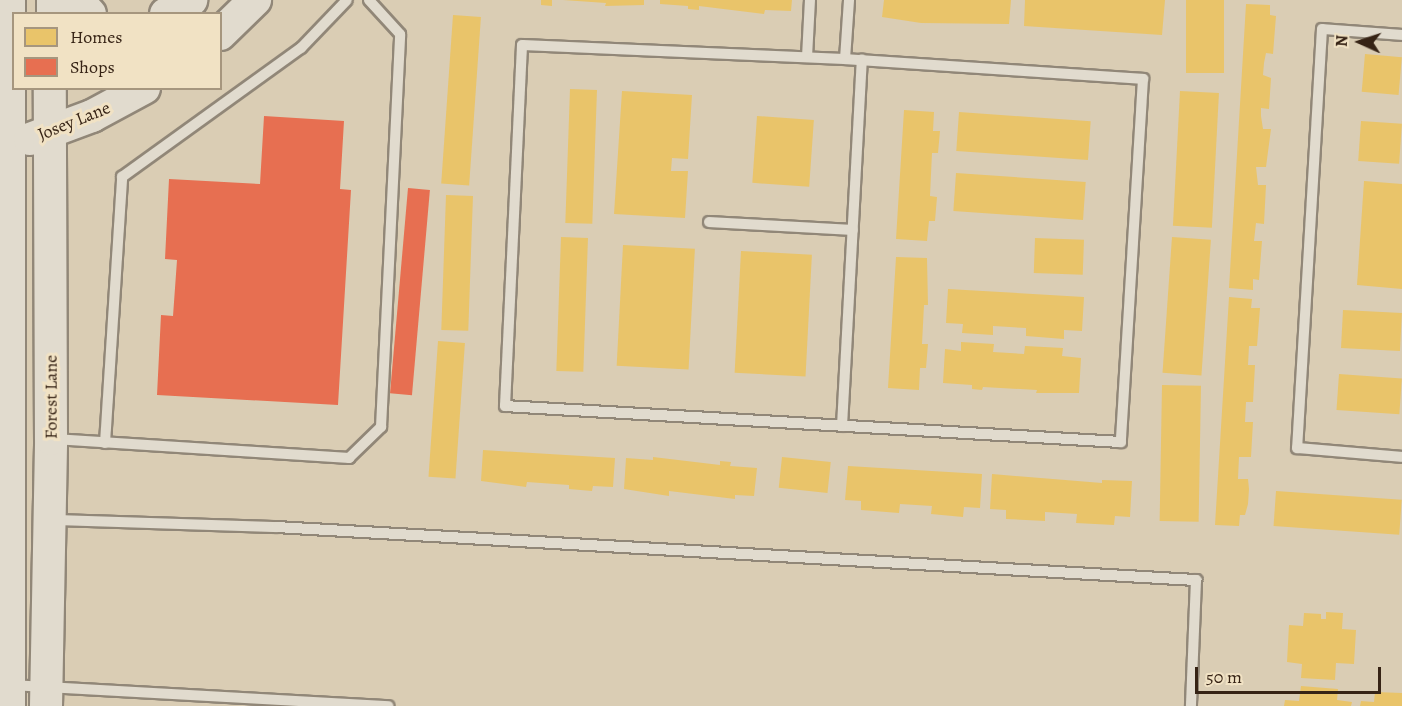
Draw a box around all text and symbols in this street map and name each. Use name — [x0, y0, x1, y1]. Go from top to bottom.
legend — [12, 12, 222, 90]
north arrow — [1330, 12, 1390, 72]
text: Homes — [70, 25, 122, 49]
text: N — [1331, 35, 1353, 47]
text: Shops — [70, 55, 115, 79]
street label: Josey Lane — [35, 97, 113, 145]
street label: Forest Lane — [40, 355, 62, 439]
scale bar — [1198, 655, 1384, 693]
text: 50 m — [1206, 665, 1242, 689]

